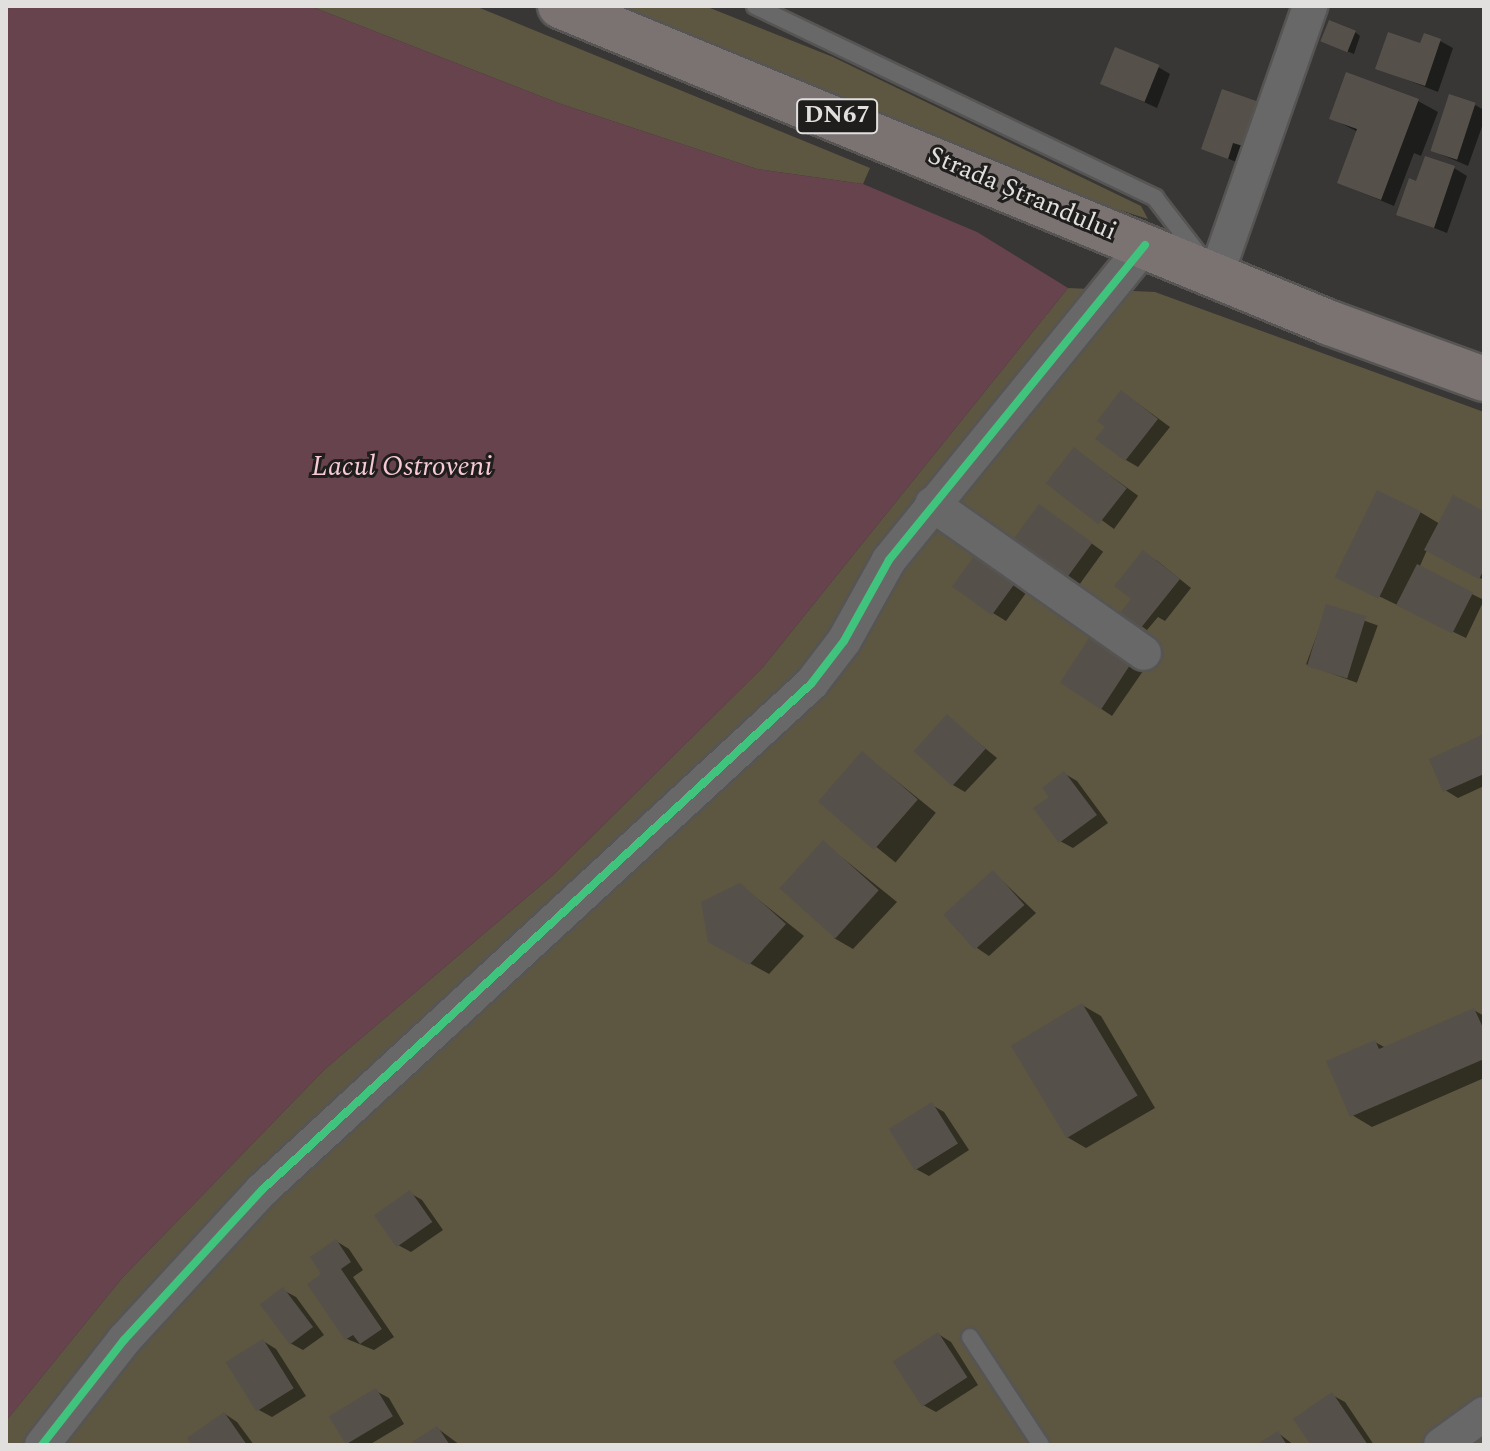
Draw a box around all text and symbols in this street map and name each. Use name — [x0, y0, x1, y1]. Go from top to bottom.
road number: DN67 — [795, 96, 879, 136]
street label: Strada Ștrandului — [923, 140, 1121, 248]
water label: Lacul Ostroveni — [311, 450, 493, 484]

